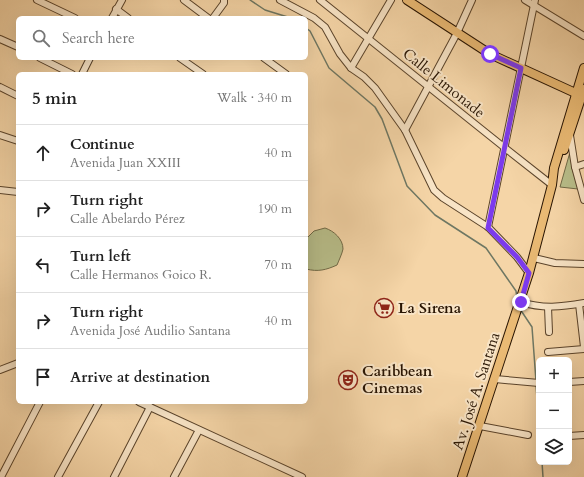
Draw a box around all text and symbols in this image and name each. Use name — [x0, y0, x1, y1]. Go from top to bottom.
search box — [16, 16, 308, 60]
icon: search — [30, 27, 52, 49]
text: Search here — [62, 28, 135, 48]
street label: Calle Limonade — [399, 44, 489, 122]
route start — [481, 45, 499, 63]
text: 5 min — [32, 87, 77, 110]
text: Walk · 340 m — [217, 89, 292, 107]
text: Continue — [70, 134, 135, 154]
icon: ahead — [32, 142, 54, 164]
text: 40 m — [264, 144, 292, 162]
text: Avenida Juan XXIII — [70, 154, 181, 172]
text: Turn right — [70, 190, 143, 210]
icon: right — [32, 198, 54, 220]
text: 190 m — [258, 200, 292, 218]
text: Calle Abelardo Pérez — [70, 210, 185, 228]
text: Turn left — [70, 246, 131, 266]
icon: left — [32, 254, 54, 276]
text: 70 m — [264, 256, 292, 274]
text: Calle Hermanos Goico R. — [70, 266, 212, 284]
route end — [512, 293, 530, 311]
supermarket icon: La Sirena — [373, 297, 395, 319]
place label: La Sirena — [398, 298, 462, 318]
text: Turn right — [70, 302, 143, 322]
icon: right — [32, 310, 54, 332]
text: 40 m — [264, 312, 292, 330]
text: Avenida José Audilio Santana — [70, 322, 231, 340]
street label: Av. José A. Santana — [448, 329, 505, 452]
map controls — [536, 357, 572, 465]
button: + — [536, 357, 572, 393]
place label: Caribbean Cinemas — [362, 361, 433, 398]
icon: arrive — [32, 366, 54, 388]
text: Arrive at destination — [70, 367, 210, 387]
theatre icon: Caribbean Cinemas — [337, 369, 359, 391]
button: − — [536, 393, 572, 429]
button: layers — [536, 429, 572, 465]

